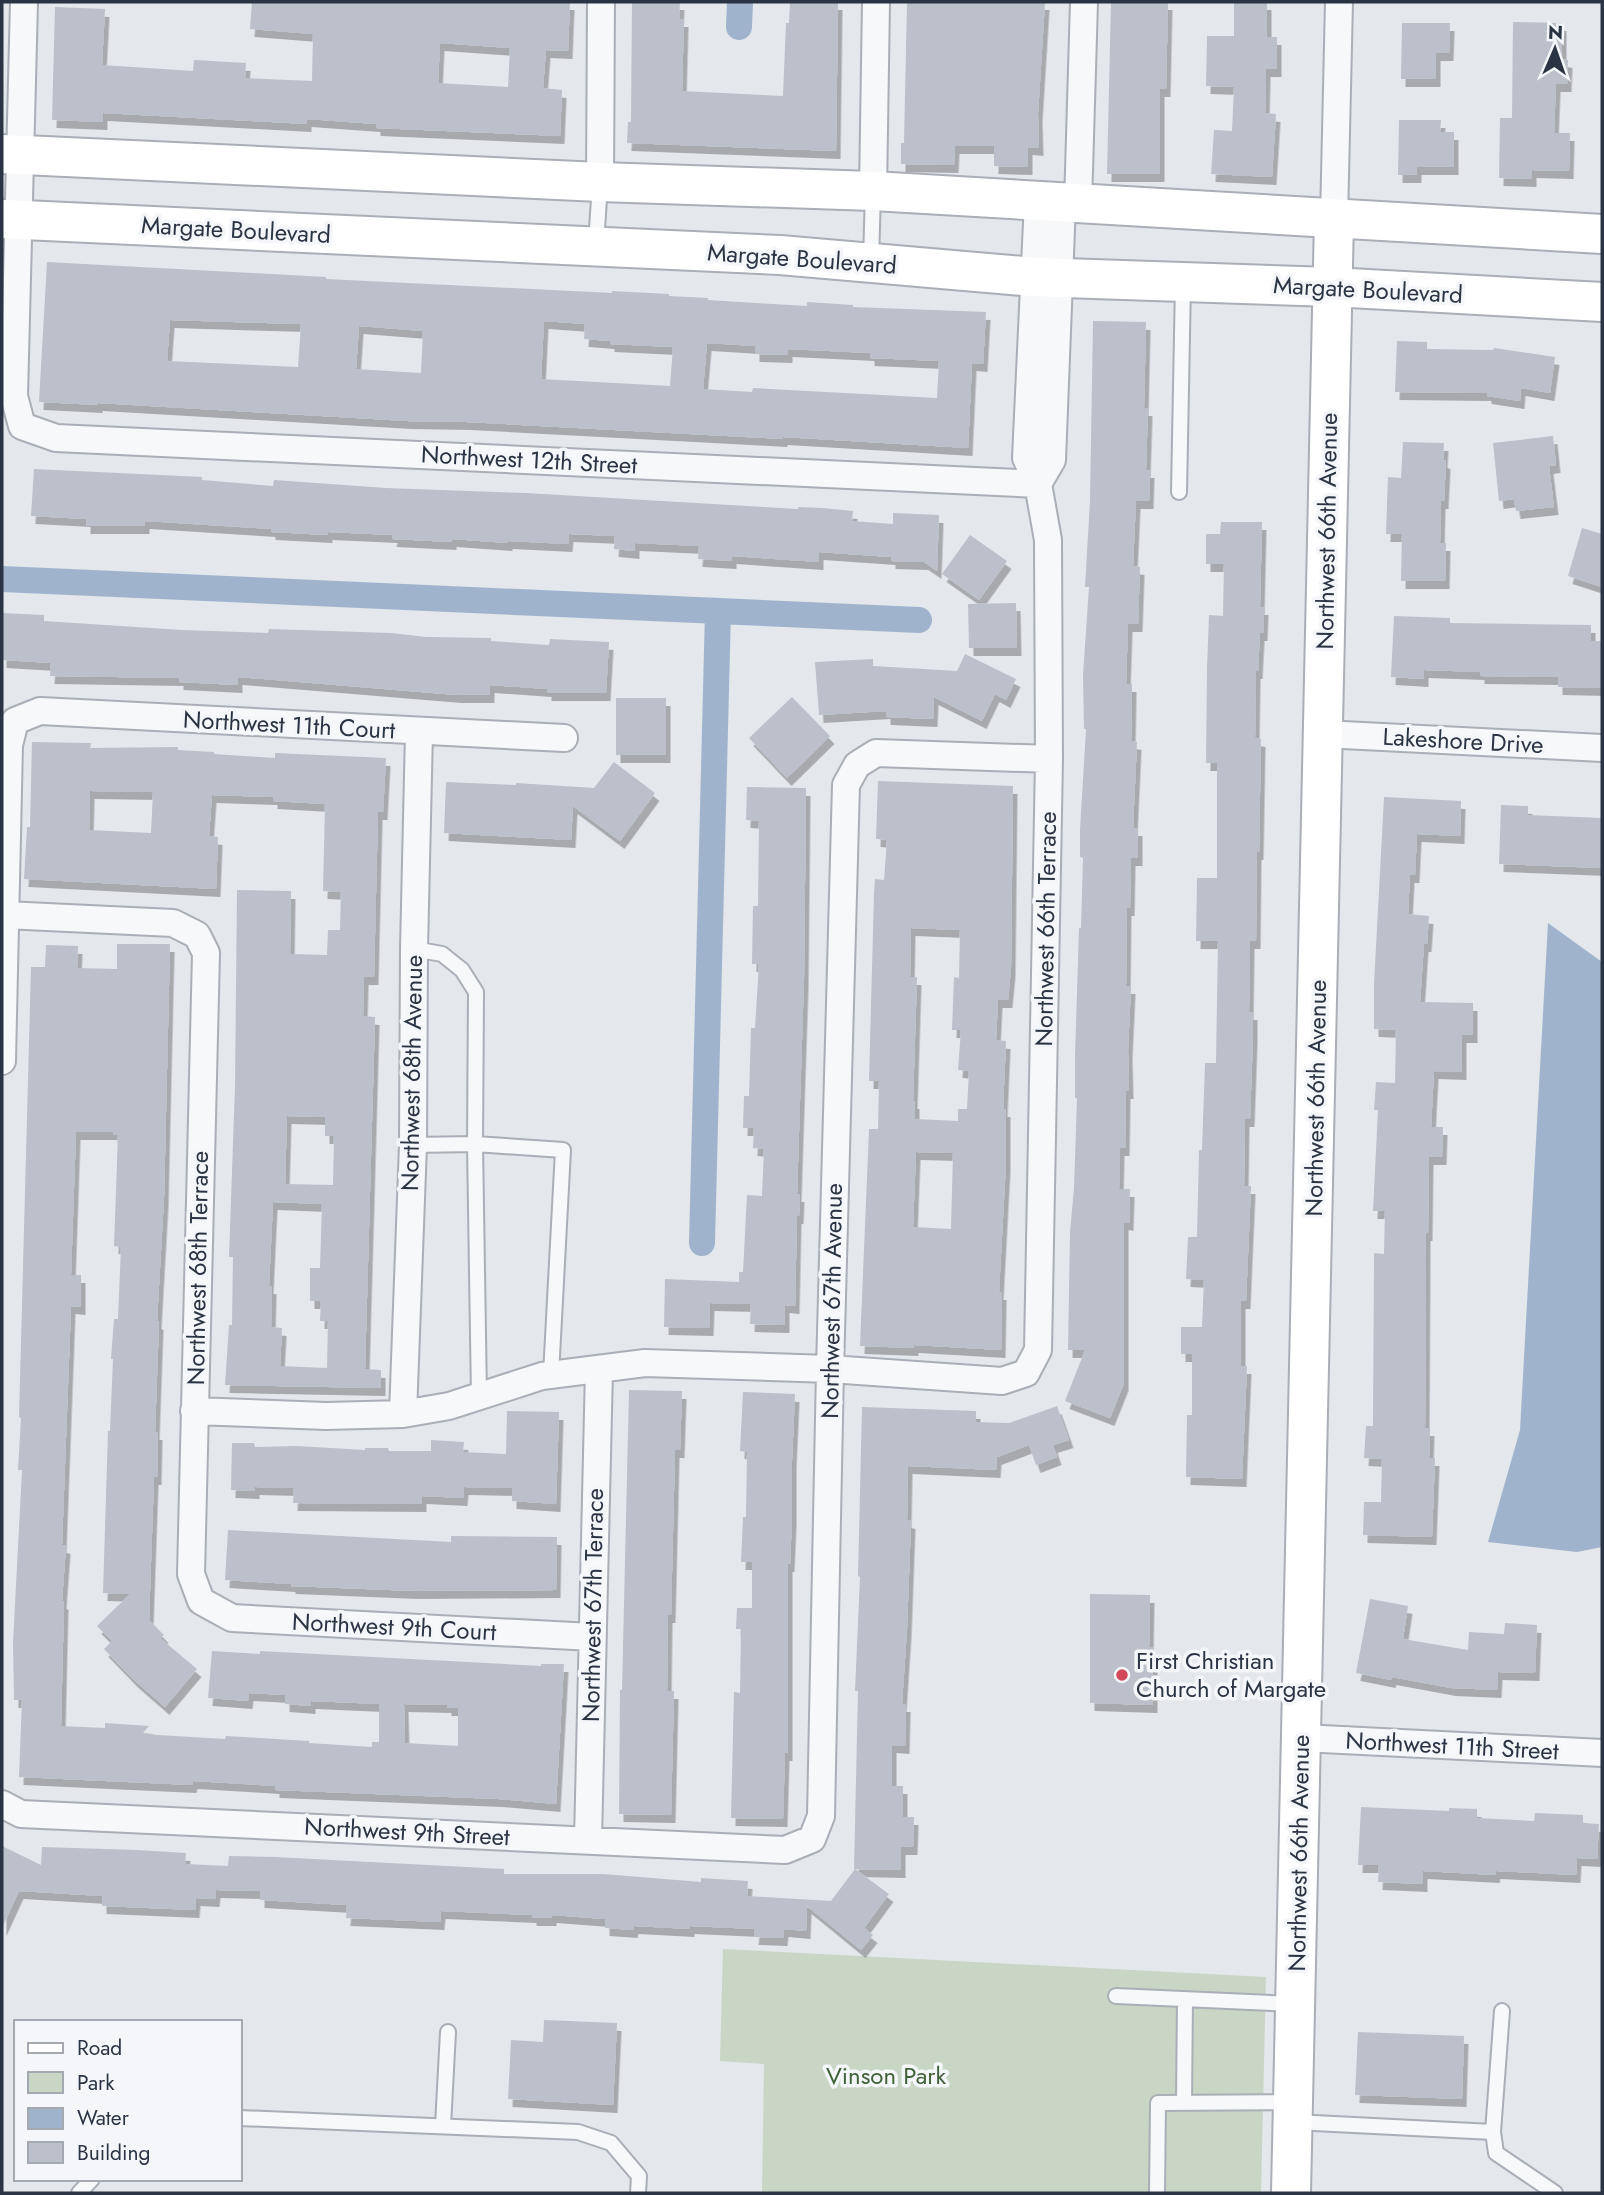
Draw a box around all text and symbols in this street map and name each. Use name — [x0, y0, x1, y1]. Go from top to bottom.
north arrow — [1520, 14, 1590, 84]
text: N — [1548, 19, 1564, 46]
street label: Margate Boulevard — [140, 207, 332, 252]
street label: Margate Boulevard — [706, 234, 898, 283]
street label: Margate Boulevard — [1272, 267, 1464, 312]
street label: Northwest 66th Avenue — [1307, 412, 1346, 650]
street label: Northwest 12th Street — [420, 436, 638, 483]
street label: Northwest 11th Court — [182, 701, 396, 748]
street label: Lakeshore Drive — [1382, 719, 1544, 762]
street label: Northwest 66th Terrace — [1026, 811, 1065, 1047]
street label: Northwest 68th Avenue — [392, 955, 431, 1191]
street label: Northwest 66th Avenue — [1296, 979, 1335, 1217]
street label: Northwest 68th Terrace — [178, 1150, 217, 1386]
street label: Northwest 67th Avenue — [812, 1183, 851, 1419]
street label: Northwest 67th Terrace — [573, 1488, 612, 1722]
street label: Northwest 9th Court — [291, 1604, 497, 1649]
place label: First Christian Church of Margate — [1136, 1643, 1326, 1706]
marker: First Christian Church of Margate — [1114, 1667, 1130, 1683]
street label: Northwest 11th Street — [1344, 1722, 1560, 1769]
street label: Northwest 66th Avenue — [1279, 1734, 1318, 1972]
street label: Northwest 9th Street — [303, 1809, 511, 1854]
legend — [14, 2020, 242, 2181]
text: Road — [77, 2033, 122, 2063]
park label: Vinson Park — [826, 2058, 946, 2093]
text: Park — [77, 2068, 115, 2098]
text: Water — [77, 2103, 130, 2133]
text: Building — [77, 2138, 150, 2168]

